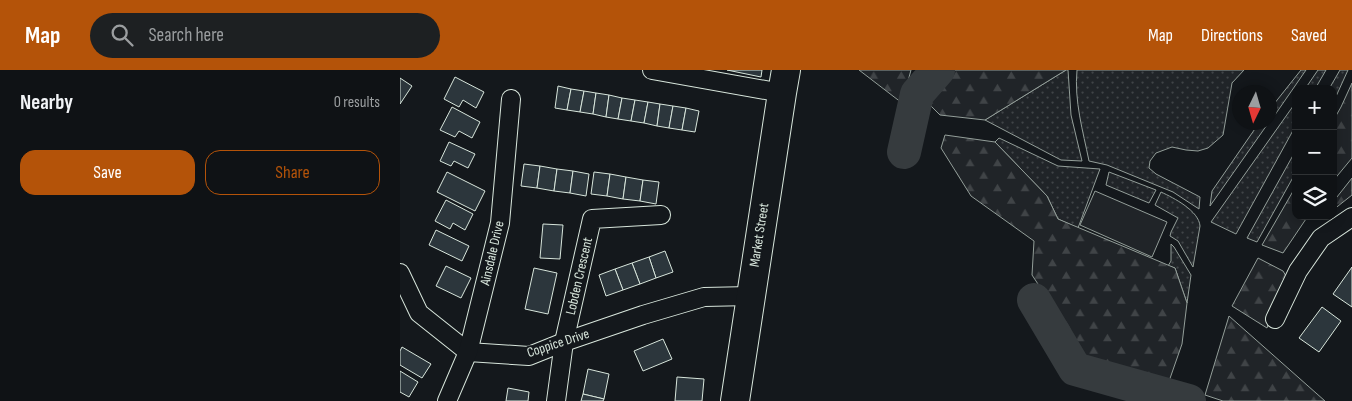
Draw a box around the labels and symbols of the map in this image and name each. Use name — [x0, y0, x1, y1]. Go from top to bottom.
north arrow — [1232, 85, 1277, 130]
street label: Market Street — [746, 202, 772, 268]
street label: Ainsdale Drive — [476, 219, 508, 288]
street label: Lobden Crescent — [562, 236, 596, 316]
street label: Coppice Drive — [525, 325, 591, 361]

